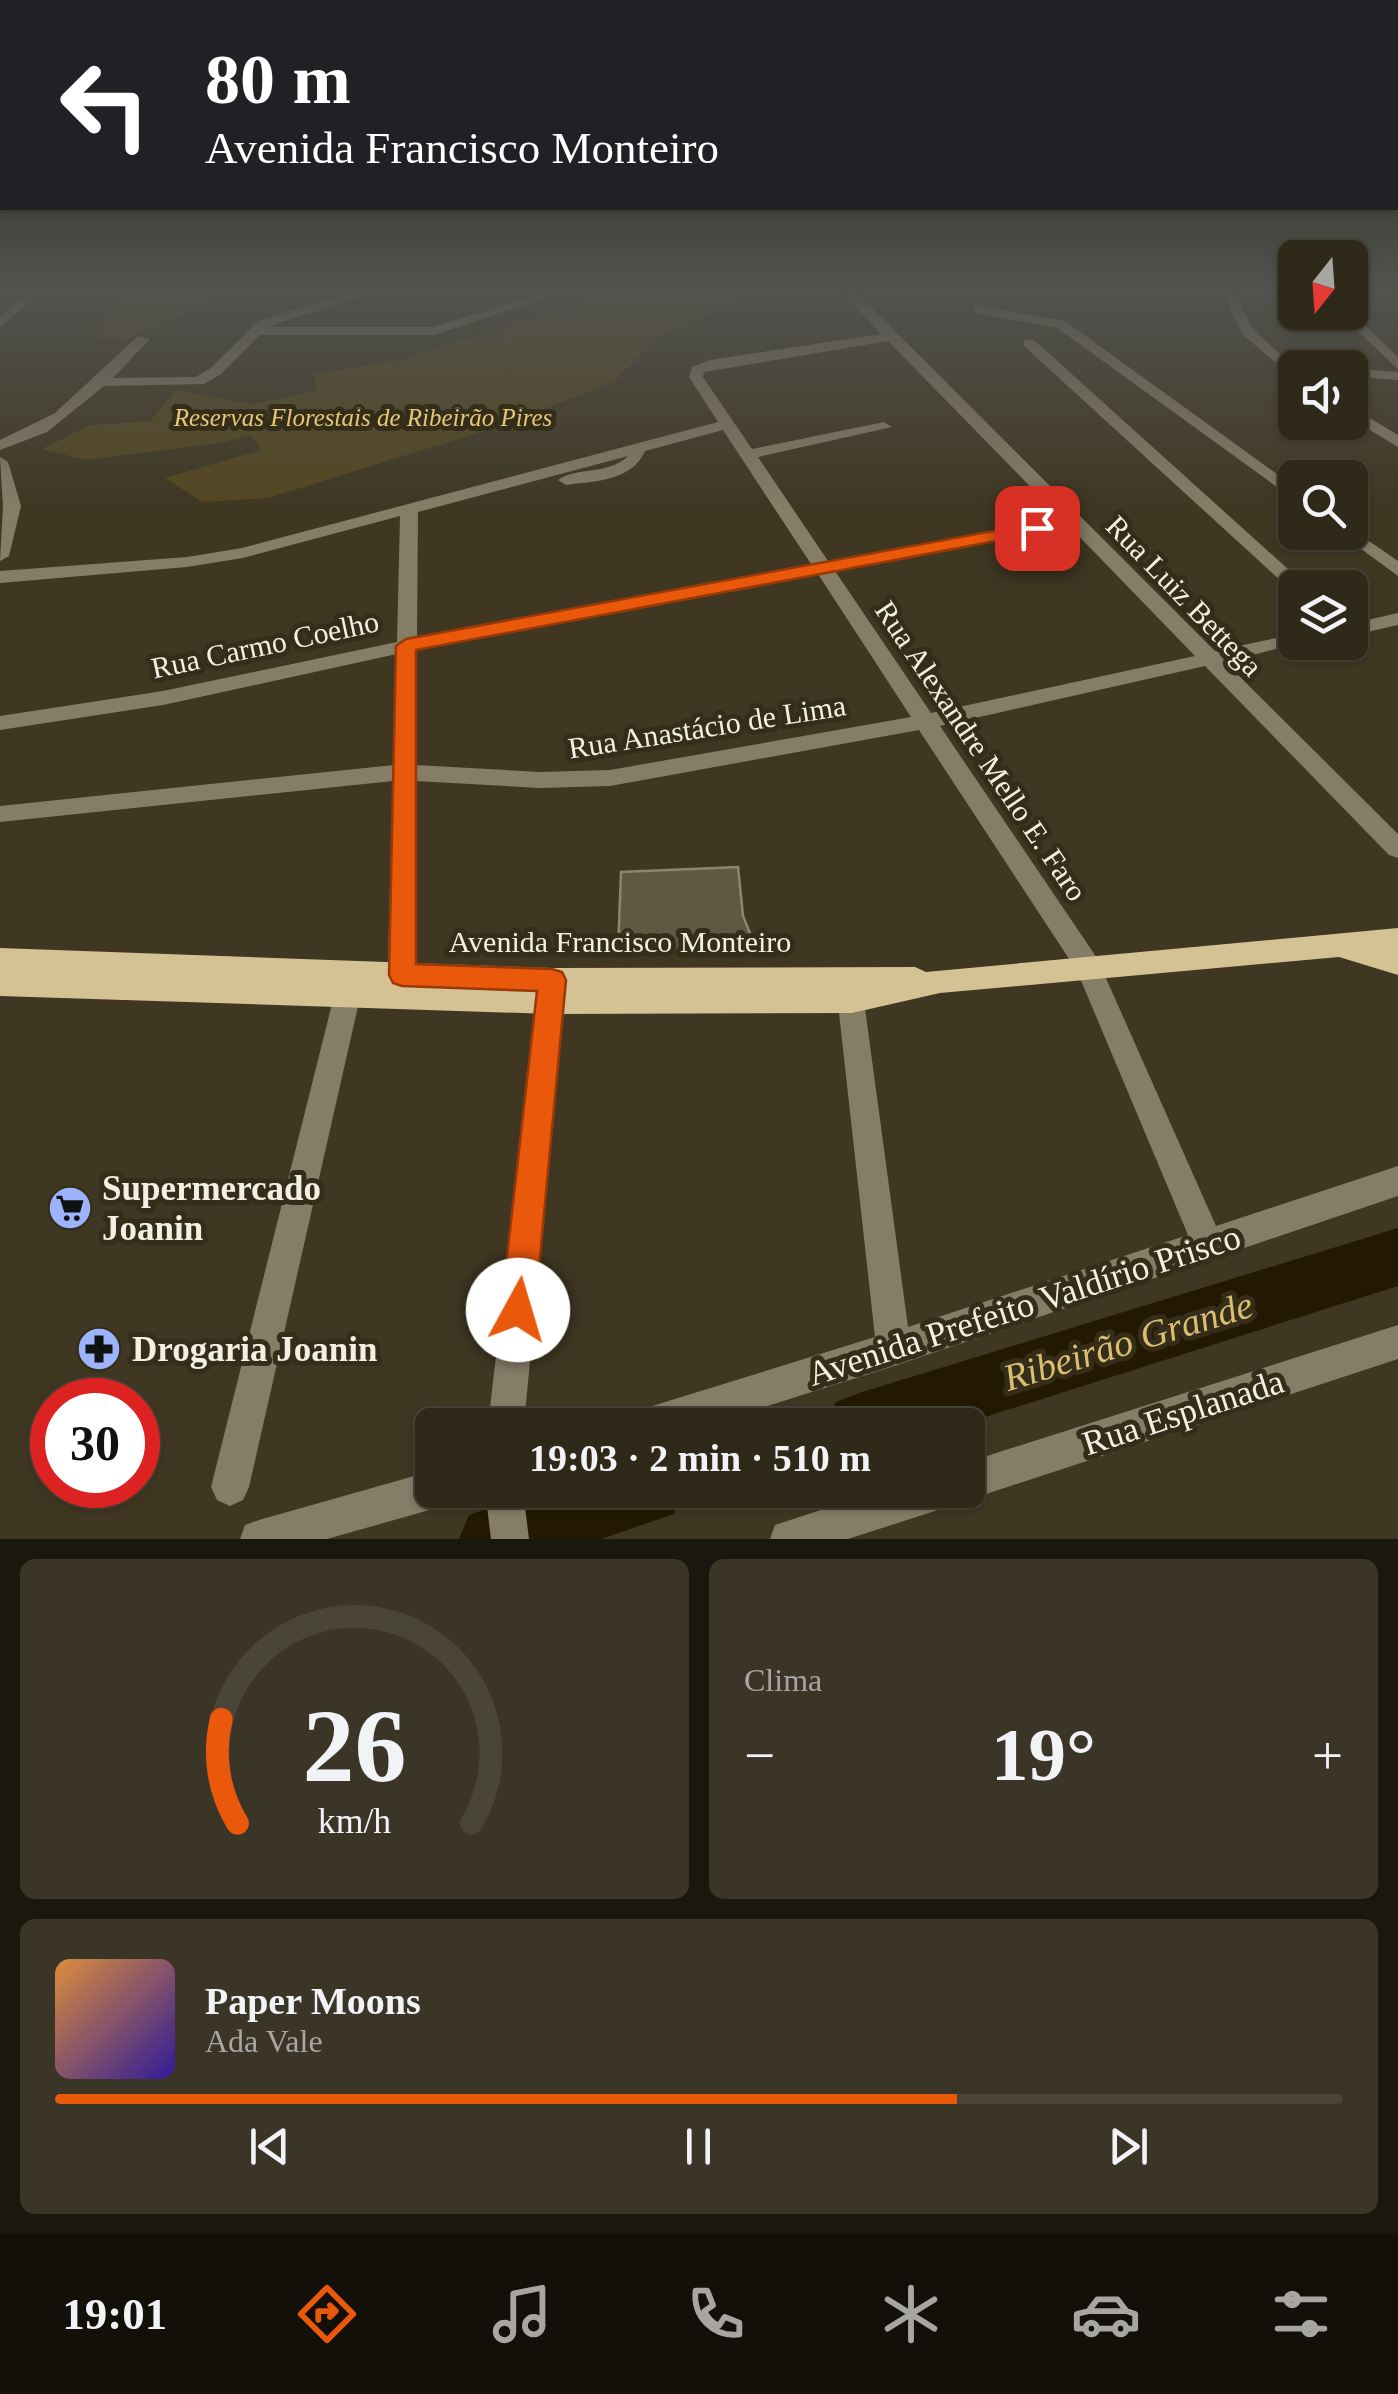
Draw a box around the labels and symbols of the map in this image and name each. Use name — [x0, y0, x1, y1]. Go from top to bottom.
north arrow — [1278, 240, 1368, 330]
park label: Reservas Florestais de Ribeirão Pires — [173, 404, 552, 431]
pin — [995, 486, 1080, 571]
street label: Rua Luiz Bettega — [1100, 509, 1269, 683]
street label: Rua Alexandre Mello E. Faro — [869, 595, 1094, 907]
street label: Rua Carmo Coelho — [148, 604, 382, 685]
street label: Rua Anastácio de Lima — [566, 688, 848, 765]
street label: Avenida Francisco Monteiro — [449, 925, 791, 958]
place label: Supermercado Joanin — [102, 1169, 321, 1248]
supermarket icon: Supermercado Joanin — [47, 1185, 93, 1231]
street label: Avenida Prefeito Valdírio Prisco — [803, 1217, 1245, 1394]
position arrow — [466, 1258, 570, 1362]
water label: Ribeirão Grande — [997, 1283, 1258, 1399]
pharmacy icon: Drogaria Joanin — [76, 1326, 122, 1372]
place label: Drogaria Joanin — [132, 1330, 377, 1369]
street label: Rua Esplanada — [1078, 1362, 1289, 1463]
speed limit sign: 30 — [30, 1378, 160, 1508]

